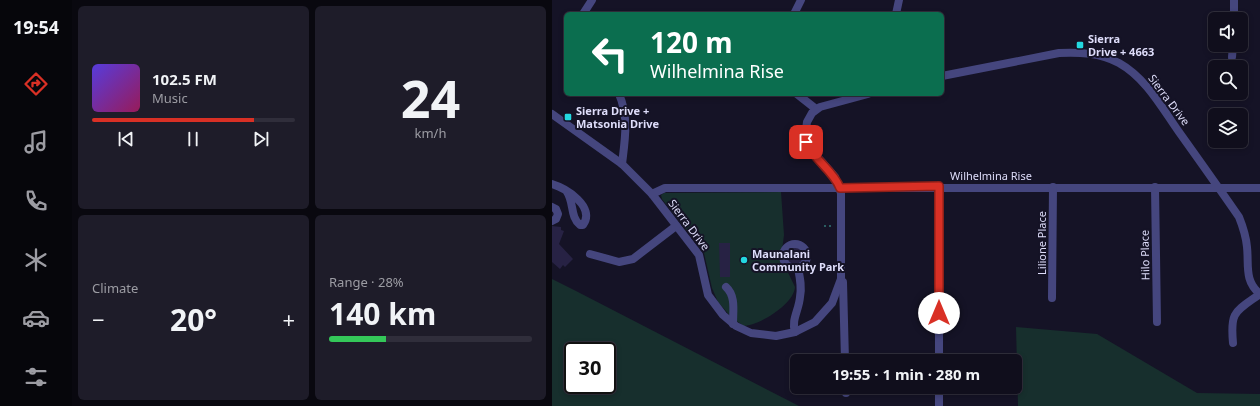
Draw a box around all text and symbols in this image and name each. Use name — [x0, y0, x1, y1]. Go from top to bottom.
map controls — [1208, 12, 1248, 148]
button: sound — [1208, 12, 1248, 52]
text: 19:54 — [13, 15, 59, 39]
text: 120 m — [650, 23, 733, 61]
icon: left — [584, 28, 636, 80]
place label: Sierra Drive + 4663 — [1088, 31, 1154, 59]
marker: Sierra Drive + 4663 — [1075, 40, 1085, 50]
text: Wilhelmina Rise — [650, 59, 784, 83]
button: search — [1208, 60, 1248, 100]
text: 24 — [401, 62, 460, 133]
text: 102.5 FM — [152, 69, 217, 89]
icon: directions — [22, 70, 50, 98]
street label: Sierra Drive — [1145, 71, 1193, 128]
text: Music — [152, 89, 188, 107]
place label: Sierra Drive + Matsonia Drive — [576, 103, 660, 131]
button: layers — [1208, 108, 1248, 148]
marker: Sierra Drive + Matsonia Drive — [563, 112, 573, 122]
text: km/h — [415, 124, 446, 142]
pin — [789, 125, 823, 159]
icon: music — [22, 128, 50, 156]
icon: previous — [115, 128, 137, 150]
icon: pause — [182, 128, 204, 150]
icon: next — [250, 128, 272, 150]
icon: arrive — [795, 131, 817, 153]
street label: Wilhelmina Rise — [950, 168, 1032, 183]
icon: phone — [22, 187, 50, 215]
street label: Sierra Drive — [665, 196, 713, 253]
street label: Lilione Place — [1034, 211, 1049, 275]
street label: Hilo Place — [1137, 230, 1152, 280]
icon: climate — [22, 246, 50, 274]
place label: Maunalani Community Park — [752, 246, 844, 274]
marker: Maunalani Community Park — [739, 255, 749, 265]
text: Range · 28% — [329, 273, 404, 291]
text: Climate — [92, 279, 138, 297]
position arrow — [918, 292, 960, 334]
text: 140 km — [329, 293, 436, 334]
text: 20° — [170, 299, 217, 340]
icon: car — [22, 304, 50, 332]
text: − — [92, 304, 105, 334]
text: + — [282, 304, 295, 334]
speed limit sign: 30 — [564, 342, 616, 394]
icon: filters — [22, 363, 50, 391]
text: 19:55 · 1 min · 280 m — [832, 364, 980, 384]

